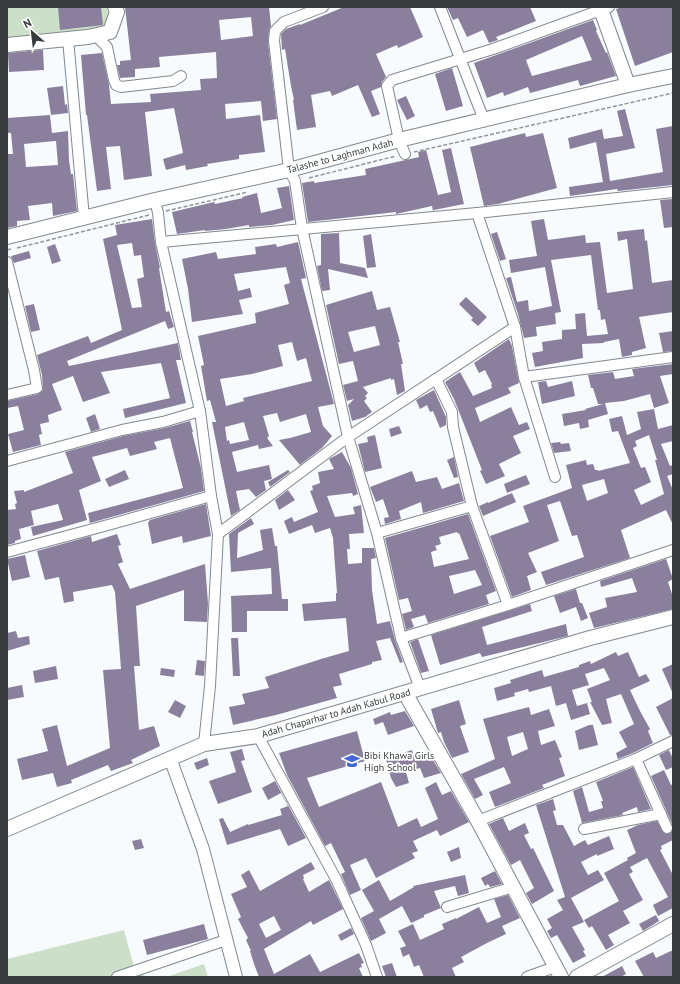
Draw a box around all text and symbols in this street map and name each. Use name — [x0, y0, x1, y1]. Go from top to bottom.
north arrow — [12, 12, 52, 52]
text: N — [21, 15, 34, 31]
street label: Talashe to Laghman Adah — [285, 136, 395, 176]
street label: Adah Chaparhar to Adah Kabul Road — [260, 685, 412, 741]
place label: Bibi Khawa Girls High School — [364, 749, 434, 774]
school or university icon: Bibi Khawa Girls High School — [343, 752, 361, 770]

